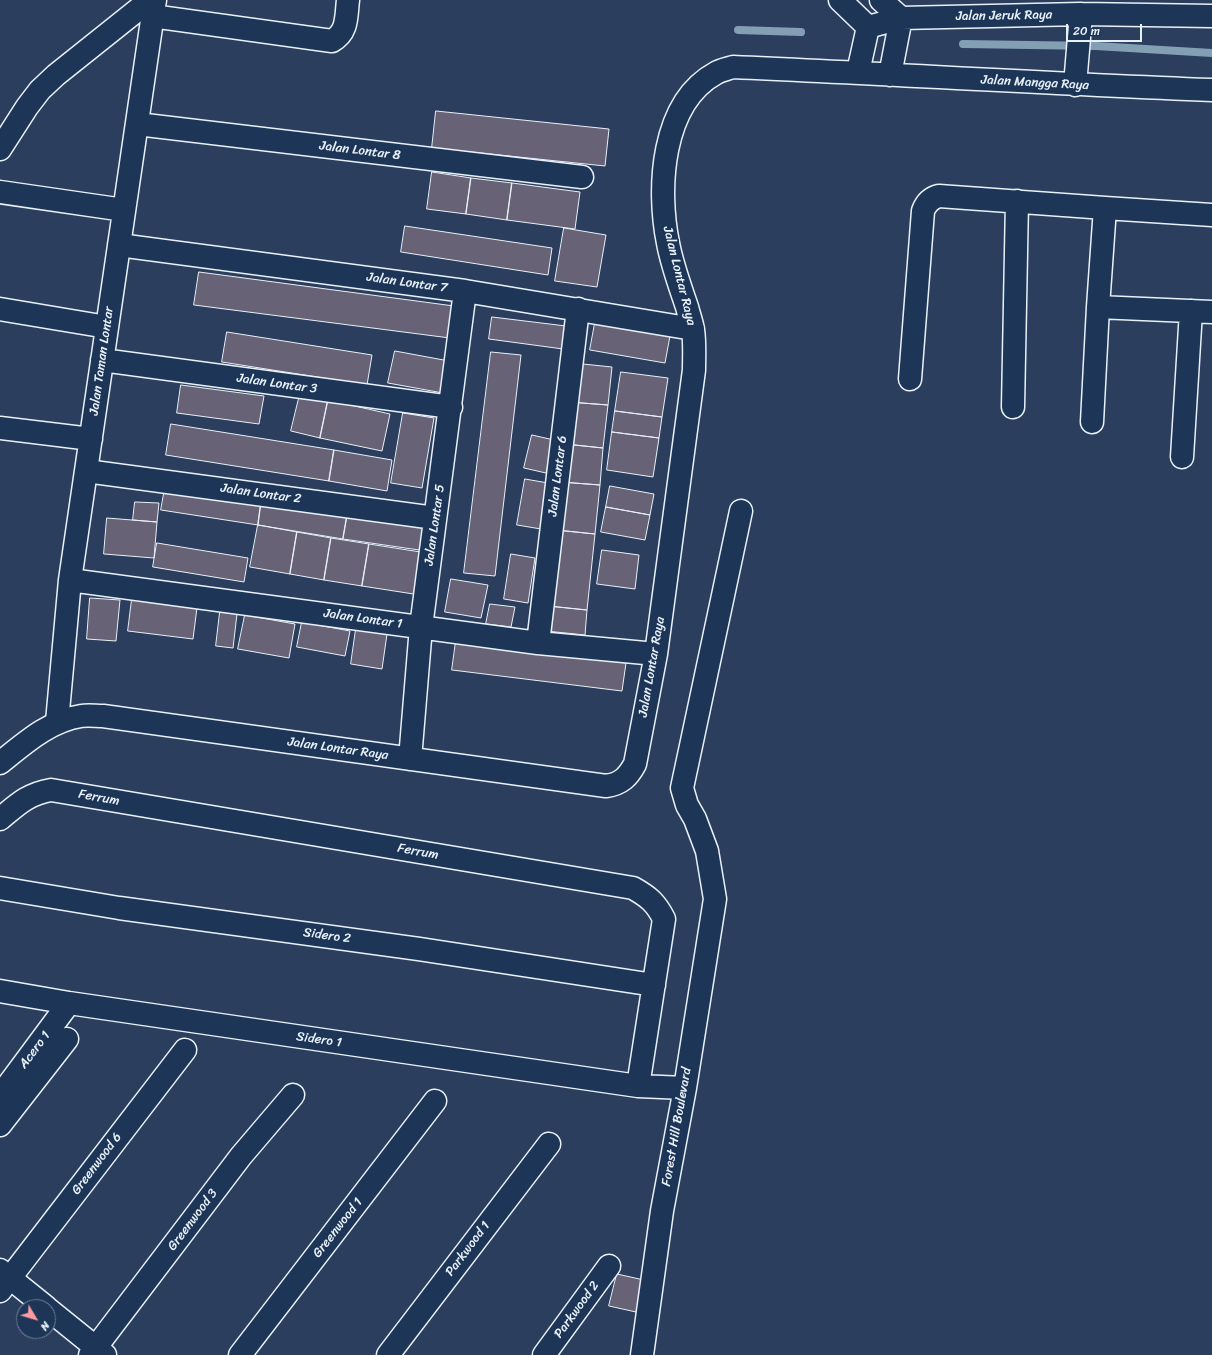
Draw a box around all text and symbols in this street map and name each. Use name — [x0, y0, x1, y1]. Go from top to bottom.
street label: Jalan Jeruk Raya — [956, 7, 1052, 25]
scale bar — [1068, 16, 1144, 42]
text: 20 m — [1073, 20, 1100, 42]
street label: Jalan Mangga Raya — [981, 72, 1089, 94]
street label: Jalan Lontar 8 — [319, 138, 401, 164]
street label: Jalan Lontar Raya — [659, 225, 699, 327]
street label: Jalan Lontar 7 — [366, 270, 448, 296]
street label: Jalan Taman Lontar — [87, 306, 117, 416]
street label: Jalan Lontar 3 — [236, 371, 318, 397]
street label: Jalan Lontar 6 — [545, 435, 571, 517]
street label: Jalan Lontar 2 — [220, 481, 302, 507]
street label: Jalan Lontar 5 — [422, 483, 448, 567]
street label: Jalan Lontar 1 — [323, 606, 403, 632]
street label: Jalan Lontar Raya — [636, 616, 668, 718]
street label: Jalan Lontar Raya — [287, 734, 389, 764]
street label: Ferrum — [77, 787, 121, 809]
street label: Ferrum — [396, 841, 440, 863]
street label: Sidero 2 — [302, 925, 352, 947]
street label: Acero 1 — [16, 1028, 54, 1072]
street label: Sidero 1 — [295, 1029, 343, 1051]
street label: Forest Hill Boulevard — [659, 1066, 695, 1188]
street label: Greenwood 6 — [69, 1130, 125, 1198]
street label: Greenwood 3 — [165, 1186, 221, 1254]
street label: Greenwood 1 — [310, 1195, 366, 1261]
street label: Parkwood 1 — [442, 1219, 494, 1279]
street label: Parkwood 2 — [551, 1279, 603, 1341]
north arrow — [16, 1299, 56, 1339]
text: N — [35, 1317, 55, 1335]

